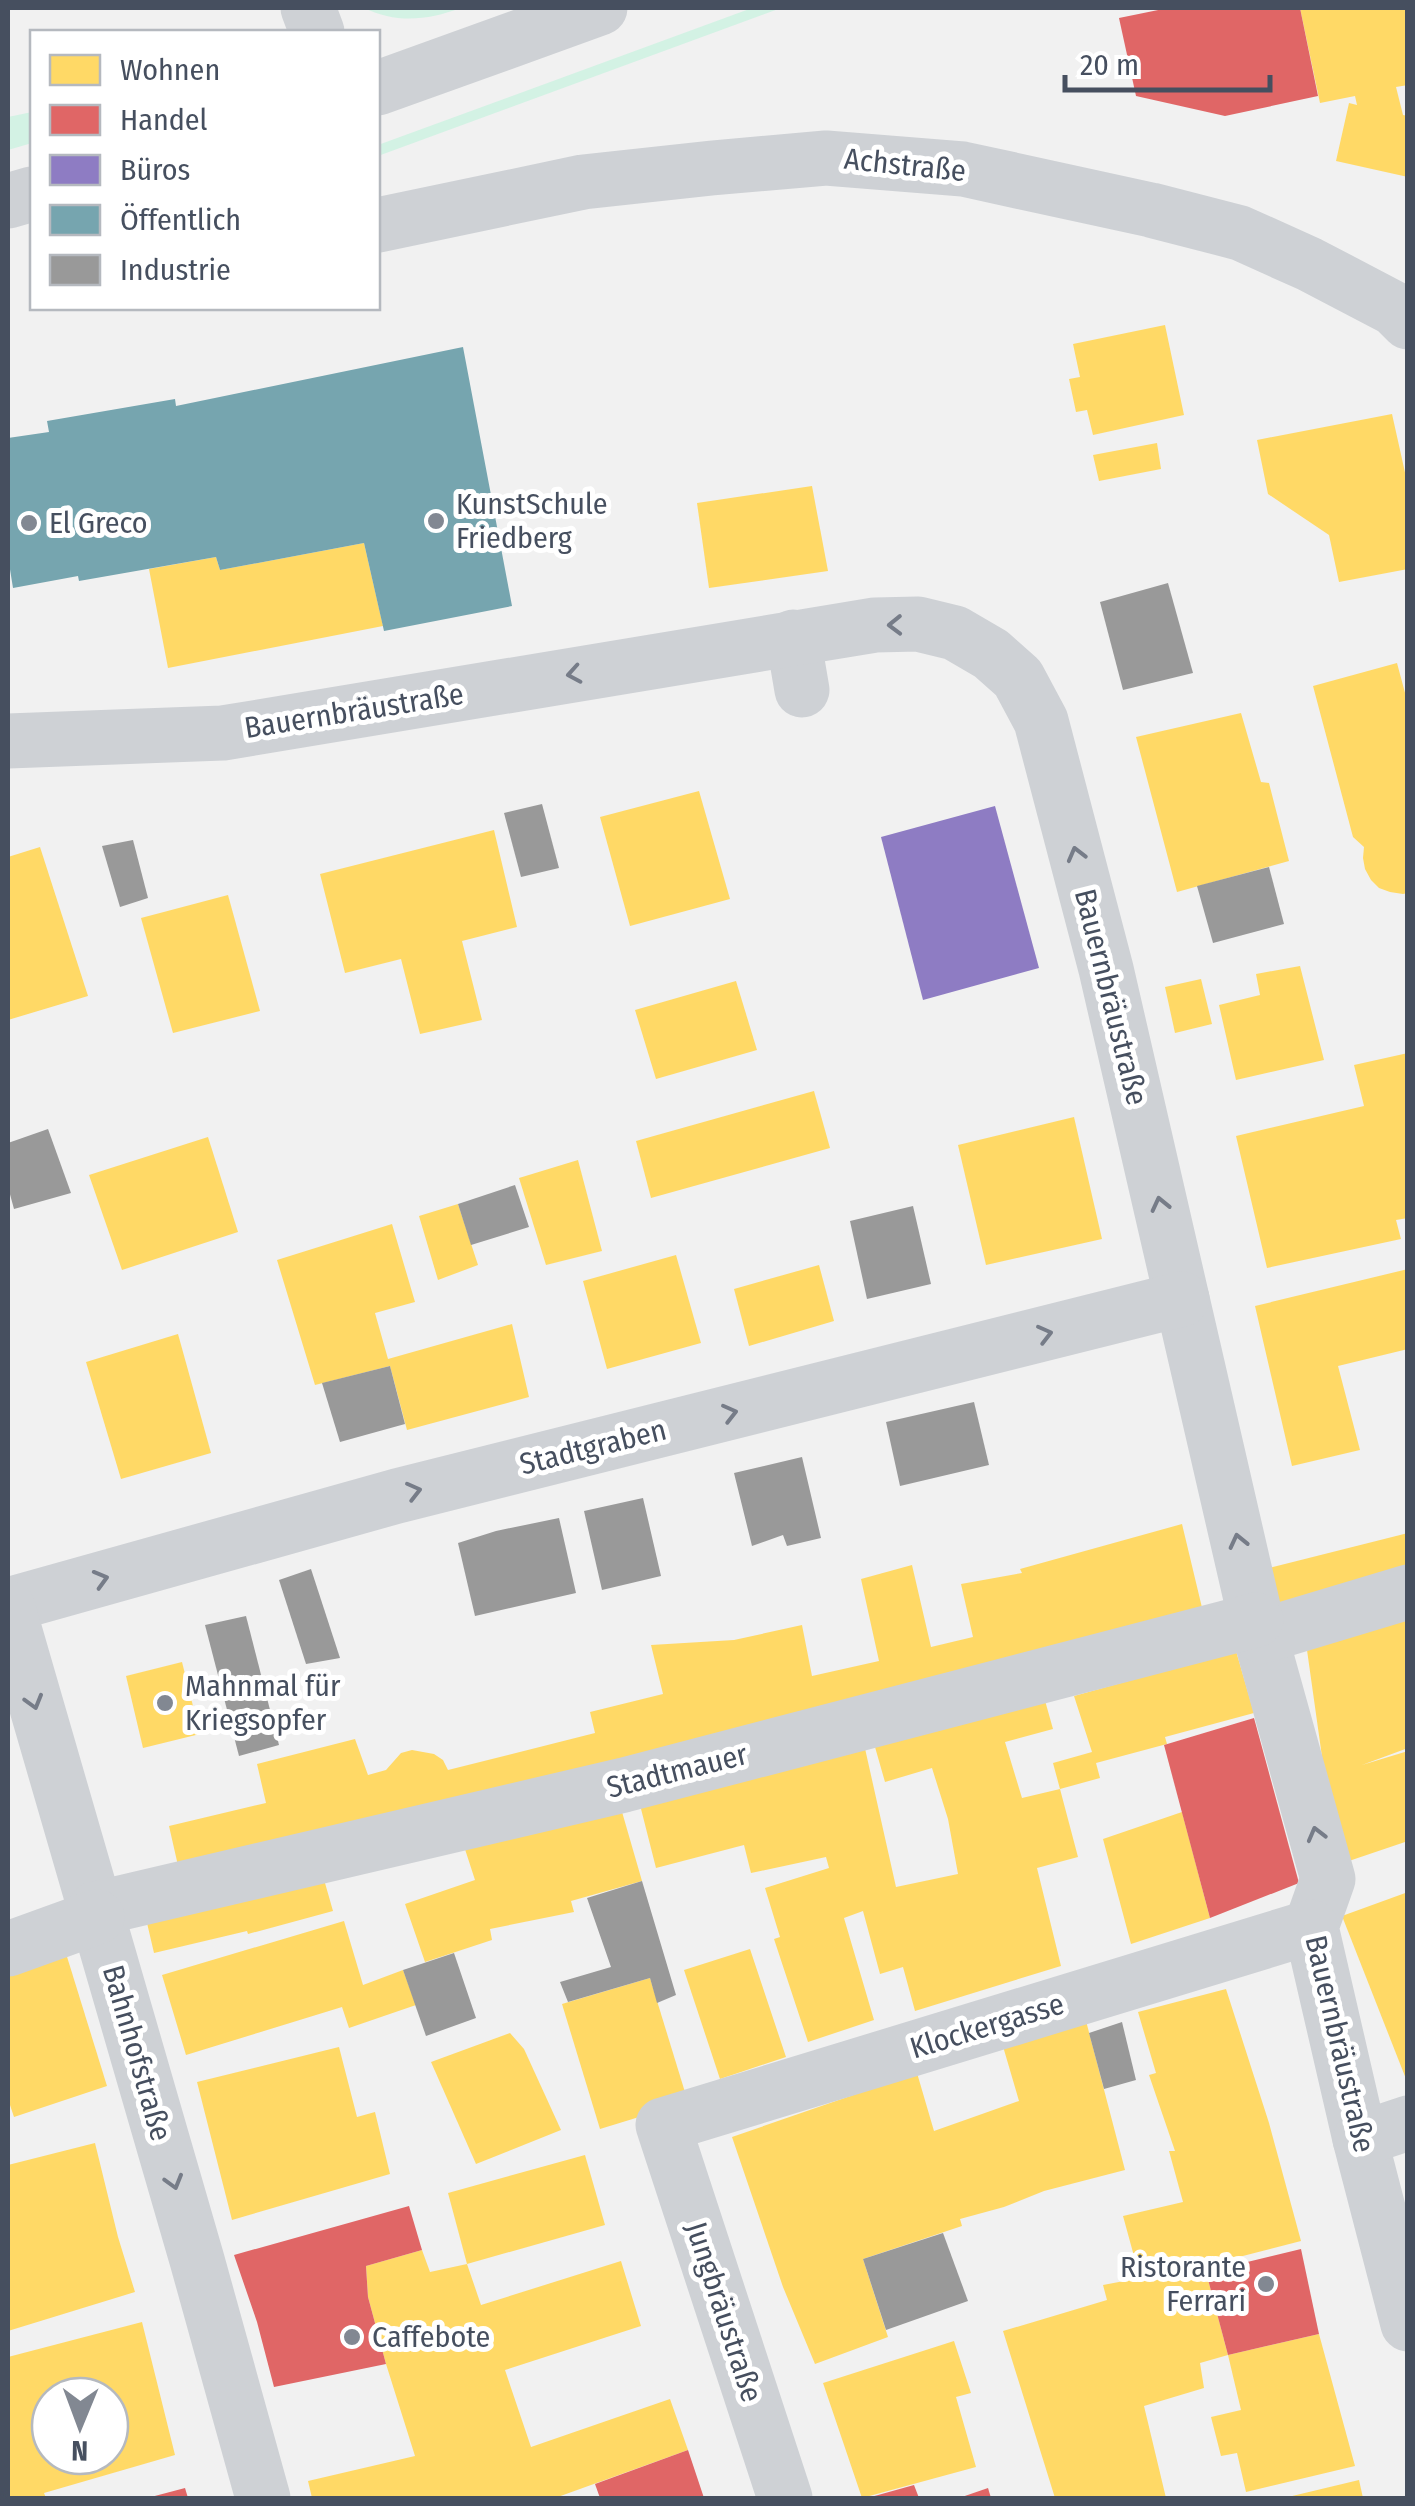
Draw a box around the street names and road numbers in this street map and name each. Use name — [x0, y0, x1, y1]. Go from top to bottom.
street label: Achstraße — [842, 141, 968, 189]
street label: Bauernbräustraße — [242, 676, 466, 746]
street label: Bauernbräustraße — [1067, 885, 1155, 1109]
street label: Stadtgraben — [516, 1411, 670, 1483]
street label: Stadtmauer — [603, 1736, 752, 1806]
street label: Bauernbräustraße — [1298, 1932, 1382, 2156]
street label: Bahnhofstraße — [95, 1961, 179, 2145]
street label: Klockergasse — [906, 1986, 1068, 2066]
street label: Jungbräustraße — [678, 2217, 770, 2407]

